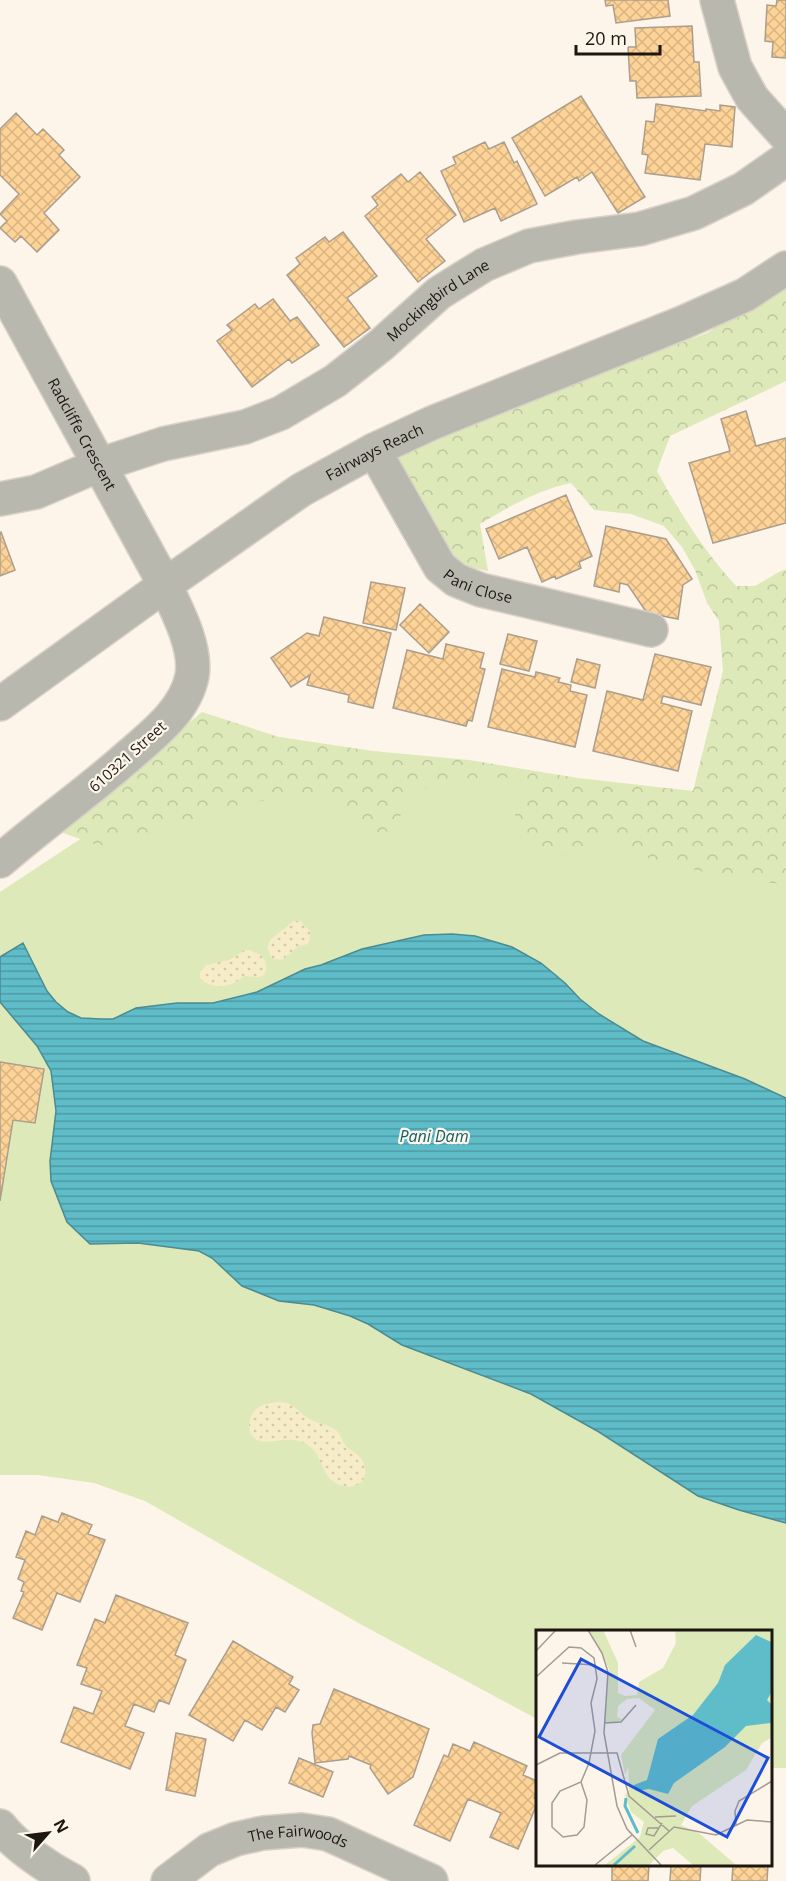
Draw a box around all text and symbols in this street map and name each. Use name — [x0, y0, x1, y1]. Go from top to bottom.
scale bar — [576, 18, 660, 56]
text: 20 m — [585, 26, 627, 50]
street label: Mockingbird Lane — [382, 254, 492, 345]
street label: Radcliffe Crescent — [44, 374, 121, 494]
street label: Fairways Reach — [322, 419, 426, 485]
street label: Pani Close — [440, 564, 515, 607]
street label: 610321 Street — [84, 716, 170, 796]
water label: Pani Dam — [399, 1125, 469, 1147]
inset map — [536, 1630, 771, 1866]
north arrow — [18, 1803, 78, 1863]
text: N — [48, 1815, 74, 1837]
street label: The Fairwoods — [246, 1820, 352, 1852]

